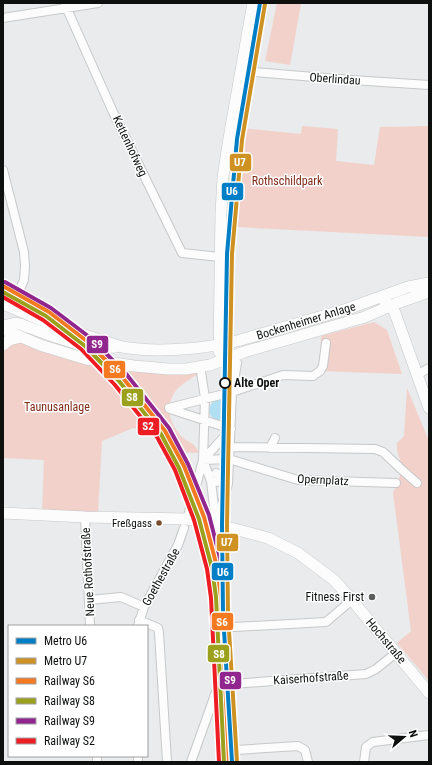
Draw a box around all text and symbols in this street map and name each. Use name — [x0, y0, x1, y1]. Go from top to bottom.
street label: Oberlindau — [309, 70, 361, 88]
street label: Kettenhofweg — [110, 113, 150, 179]
line badge: U7 — [229, 153, 252, 172]
text: U7 — [234, 156, 246, 169]
park label: Rothschildpark — [252, 174, 323, 188]
line badge: U6 — [221, 182, 244, 201]
text: U6 — [226, 185, 238, 198]
street label: Bockenheimer Anlage — [255, 299, 358, 343]
line badge: S9 — [86, 335, 109, 354]
text: S9 — [91, 338, 103, 351]
line badge: S6 — [103, 360, 126, 379]
text: S6 — [109, 363, 121, 376]
place label: Alte Oper — [234, 376, 279, 390]
marker: Alte Oper — [219, 377, 231, 389]
line badge: S8 — [121, 388, 144, 407]
text: S8 — [126, 391, 138, 404]
park label: Taunusanlage — [24, 400, 90, 414]
line badge: S2 — [137, 417, 160, 436]
text: S2 — [142, 420, 154, 433]
street label: Opernplatz — [297, 472, 349, 488]
place label: Freßgass — [112, 517, 152, 530]
marker: Freßgass — [154, 518, 164, 528]
street label: Neue Rothofstraße — [79, 527, 97, 617]
line badge: U7 — [216, 533, 239, 552]
text: U7 — [221, 536, 233, 549]
street label: Goethestraße — [139, 545, 183, 608]
line badge: U6 — [211, 562, 234, 581]
text: U6 — [217, 566, 229, 579]
place label: Fitness First — [306, 590, 364, 604]
marker: Fitness First — [367, 592, 377, 602]
line badge: S6 — [211, 612, 234, 631]
street label: Hochstraße — [363, 615, 409, 667]
text: S6 — [216, 616, 228, 629]
legend — [8, 625, 148, 757]
text: Metro U6 — [44, 634, 87, 648]
line badge: S8 — [207, 644, 230, 663]
text: S8 — [213, 648, 225, 661]
text: Metro U7 — [44, 654, 87, 668]
street label: Kaiserhofstraße — [273, 668, 350, 688]
line badge: S9 — [219, 671, 242, 690]
text: Railway S6 — [44, 674, 95, 688]
text: S9 — [224, 674, 236, 687]
text: Railway S8 — [44, 694, 95, 708]
text: Railway S9 — [44, 714, 95, 728]
north arrow — [384, 717, 424, 757]
text: N — [406, 729, 420, 739]
text: Railway S2 — [44, 734, 95, 748]

